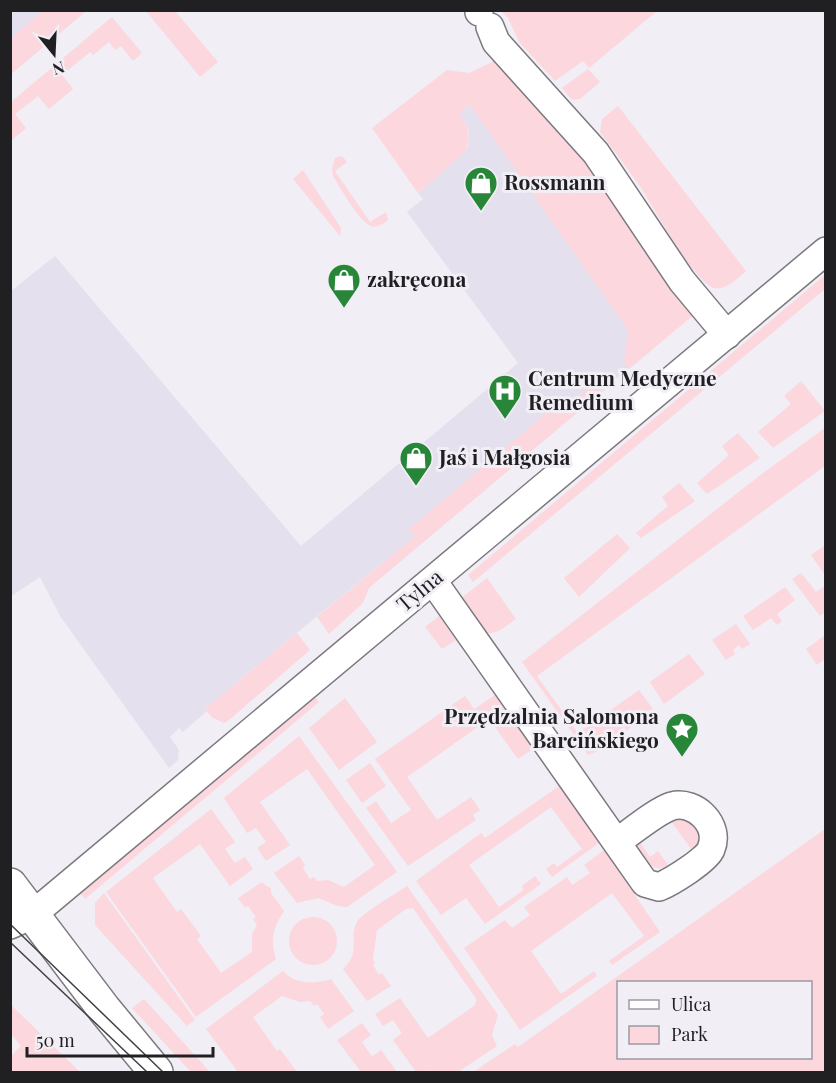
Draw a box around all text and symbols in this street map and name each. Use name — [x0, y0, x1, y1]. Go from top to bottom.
north arrow — [24, 24, 84, 84]
text: N — [50, 57, 68, 81]
shop icon: Rossmann — [463, 165, 499, 212]
place label: Rossmann — [504, 167, 606, 195]
shop icon: zakręcona — [326, 262, 362, 309]
place label: zakręcona — [367, 264, 466, 292]
place label: Centrum Medyczne Remedium — [528, 363, 717, 415]
hospital icon: Centrum Medyczne Remedium — [487, 373, 523, 420]
shop icon: Jaś i Małgosia — [398, 440, 434, 487]
place label: Jaś i Małgosia — [438, 442, 570, 470]
street label: Tylna — [390, 562, 448, 617]
place label: Przędzalnia Salomona Barcińskiego — [444, 701, 659, 753]
place icon: Przędzalnia Salomona Barcińskiego — [664, 711, 700, 758]
legend — [617, 981, 812, 1059]
text: Ulica — [671, 992, 711, 1016]
scale bar — [27, 1020, 213, 1058]
text: Park — [671, 1022, 708, 1046]
text: 50 m — [36, 1028, 75, 1052]

